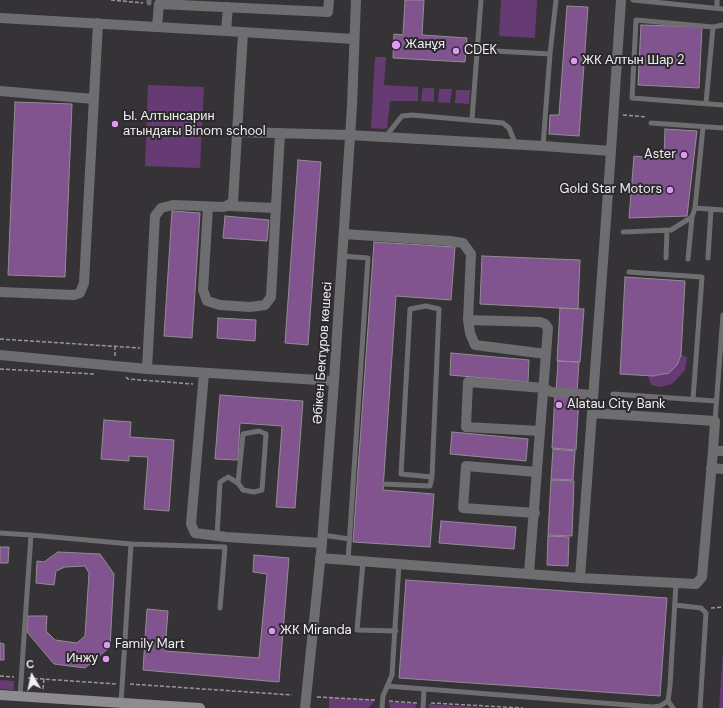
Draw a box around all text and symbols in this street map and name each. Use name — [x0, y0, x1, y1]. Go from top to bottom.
place label: Жанұя — [405, 37, 445, 53]
marker: Жанұя — [390, 39, 402, 51]
place label: CDEK — [464, 43, 497, 59]
marker: CDEK — [451, 46, 461, 56]
place label: ЖК Алтын Шар 2 — [582, 53, 685, 69]
marker: ЖК Алтын Шар 2 — [569, 56, 579, 66]
place label: Ы. Алтынсарин атындағы Binom school — [123, 109, 266, 140]
marker: Ы. Алтынсарин атындағы Binom school — [110, 119, 120, 129]
place label: Aster — [644, 147, 676, 163]
marker: Aster — [679, 150, 689, 160]
place label: Gold Star Motors — [560, 182, 662, 198]
marker: Gold Star Motors — [665, 185, 675, 195]
street label: Әбікен Бектұров көшесі — [310, 281, 336, 425]
place label: Alatau City Bank — [567, 397, 666, 413]
marker: Alatau City Bank — [554, 400, 564, 410]
place label: ЖК Miranda — [280, 623, 352, 639]
marker: ЖК Miranda — [267, 626, 277, 636]
place label: Family Mart — [115, 637, 185, 653]
marker: Family Mart — [102, 640, 112, 650]
place label: Инжу — [66, 651, 98, 667]
marker: Инжу — [101, 654, 111, 664]
north arrow — [12, 656, 52, 696]
text: С — [25, 657, 35, 672]

